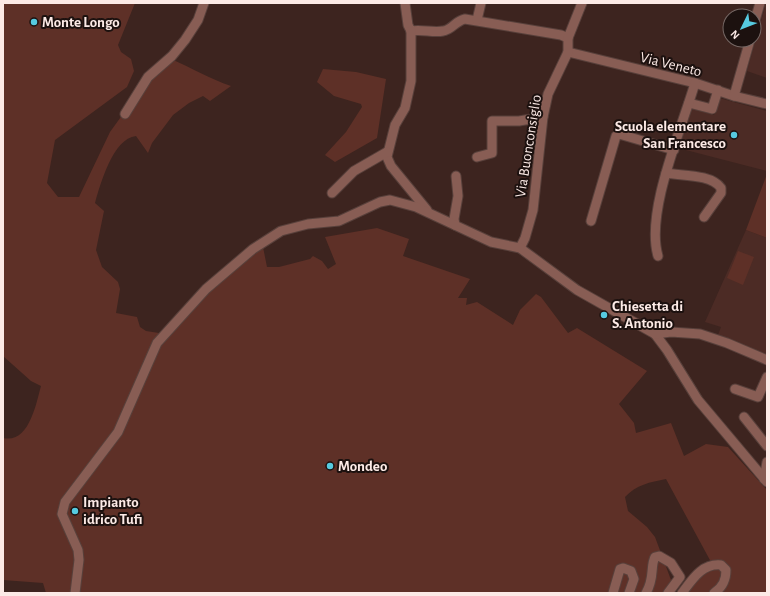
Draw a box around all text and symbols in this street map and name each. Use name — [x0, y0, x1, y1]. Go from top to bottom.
north arrow — [722, 8, 762, 48]
place label: Monte Longo — [42, 15, 120, 30]
marker: Monte Longo — [29, 17, 39, 27]
text: N — [728, 28, 742, 41]
street label: Via Veneto — [639, 50, 703, 79]
street label: Via Buonconsiglio — [513, 94, 544, 199]
place label: Scuola elementare San Francesco — [615, 119, 726, 151]
marker: Scuola elementare San Francesco — [729, 130, 739, 140]
place label: Chiesetta di S. Antonio — [612, 299, 683, 331]
marker: Chiesetta di S. Antonio — [599, 310, 609, 320]
place label: Mondeo — [338, 459, 387, 474]
marker: Mondeo — [325, 461, 335, 471]
place label: Impianto idrico Tufi — [83, 495, 143, 527]
marker: Impianto idrico Tufi — [70, 506, 80, 516]

